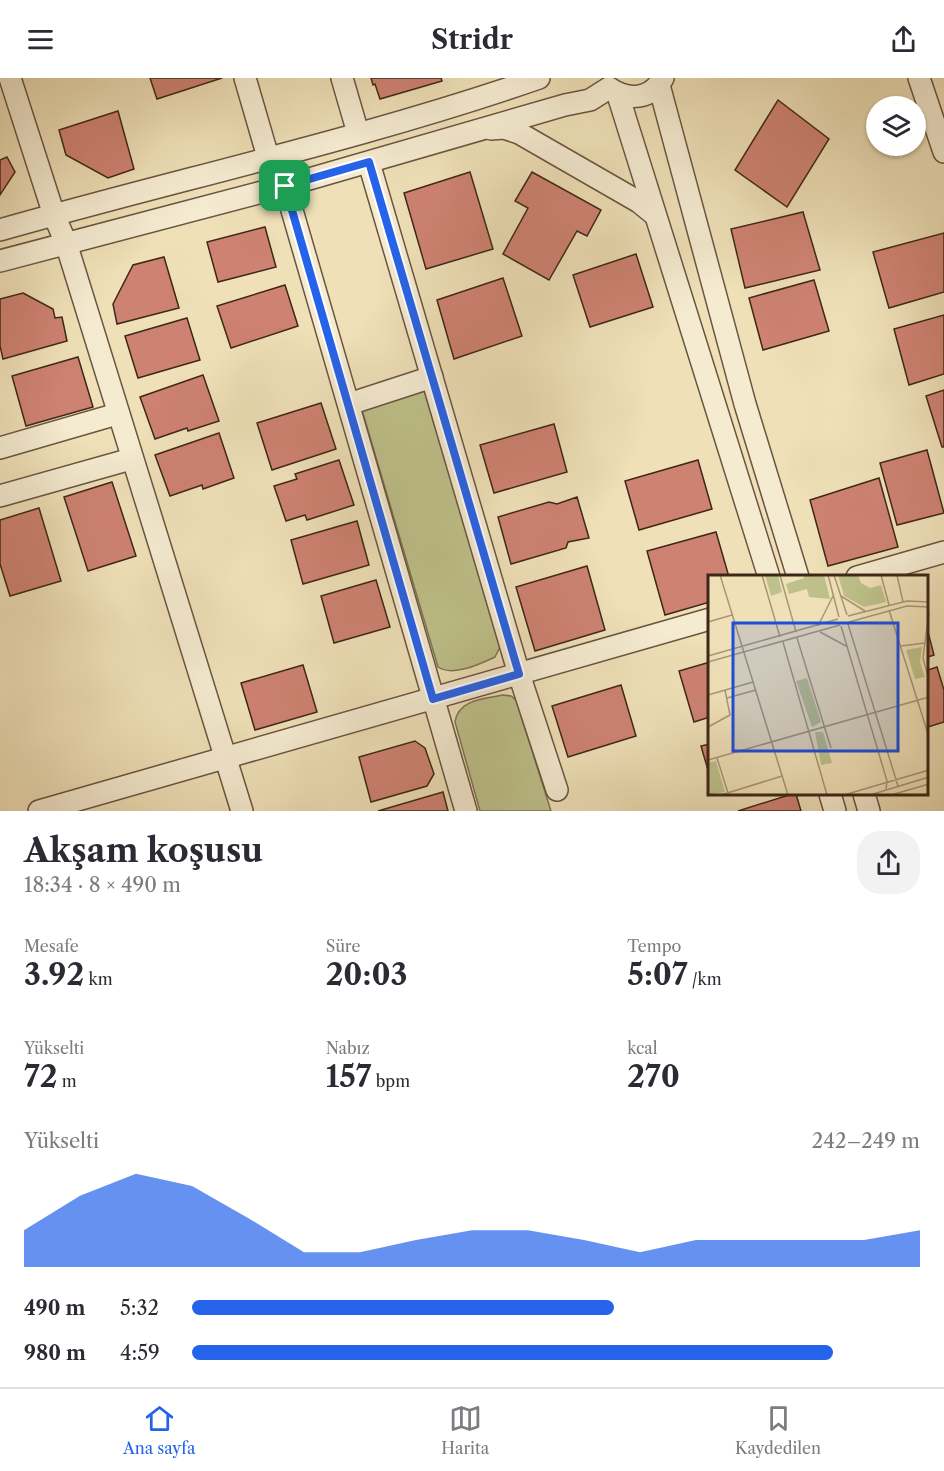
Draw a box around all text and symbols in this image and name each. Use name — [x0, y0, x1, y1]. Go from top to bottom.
icon: menu — [24, 23, 57, 56]
text: Stridr — [431, 23, 513, 56]
icon: share — [887, 23, 920, 56]
map controls — [866, 96, 926, 156]
button: layers — [866, 96, 926, 156]
pin — [259, 160, 310, 211]
icon: arrive — [268, 169, 301, 202]
inset map — [708, 575, 929, 796]
text: Akşam koşusu — [24, 830, 263, 871]
button: share — [857, 831, 920, 894]
text: 18:34 · 8 × 490 m — [24, 873, 181, 897]
text: Mesafe — [24, 936, 79, 956]
text: Süre — [326, 936, 360, 956]
text: Tempo — [627, 936, 681, 956]
text: 3.92 — [24, 956, 84, 993]
text: 20:03 — [326, 956, 407, 993]
text: 5:07 — [627, 956, 688, 993]
text: km — [84, 969, 113, 989]
text: /km — [688, 969, 722, 989]
text: Yükselti — [24, 1038, 84, 1058]
text: Nabız — [326, 1038, 370, 1058]
text: kcal — [627, 1038, 658, 1058]
text: 72 — [24, 1058, 57, 1095]
text: 157 — [326, 1058, 371, 1095]
text: 270 — [627, 1058, 680, 1095]
text: m — [57, 1071, 77, 1091]
text: bpm — [371, 1071, 410, 1091]
text: Yükselti — [24, 1129, 99, 1153]
text: 242–249 m — [812, 1129, 920, 1153]
text: 490 m — [24, 1296, 85, 1320]
text: 5:32 — [120, 1296, 159, 1320]
text: 980 m — [24, 1341, 86, 1365]
text: 4:59 — [120, 1341, 160, 1365]
tab: Ana sayfa — [123, 1402, 195, 1458]
tab: Harita — [441, 1402, 489, 1458]
tab: Kaydedilen — [735, 1402, 821, 1458]

